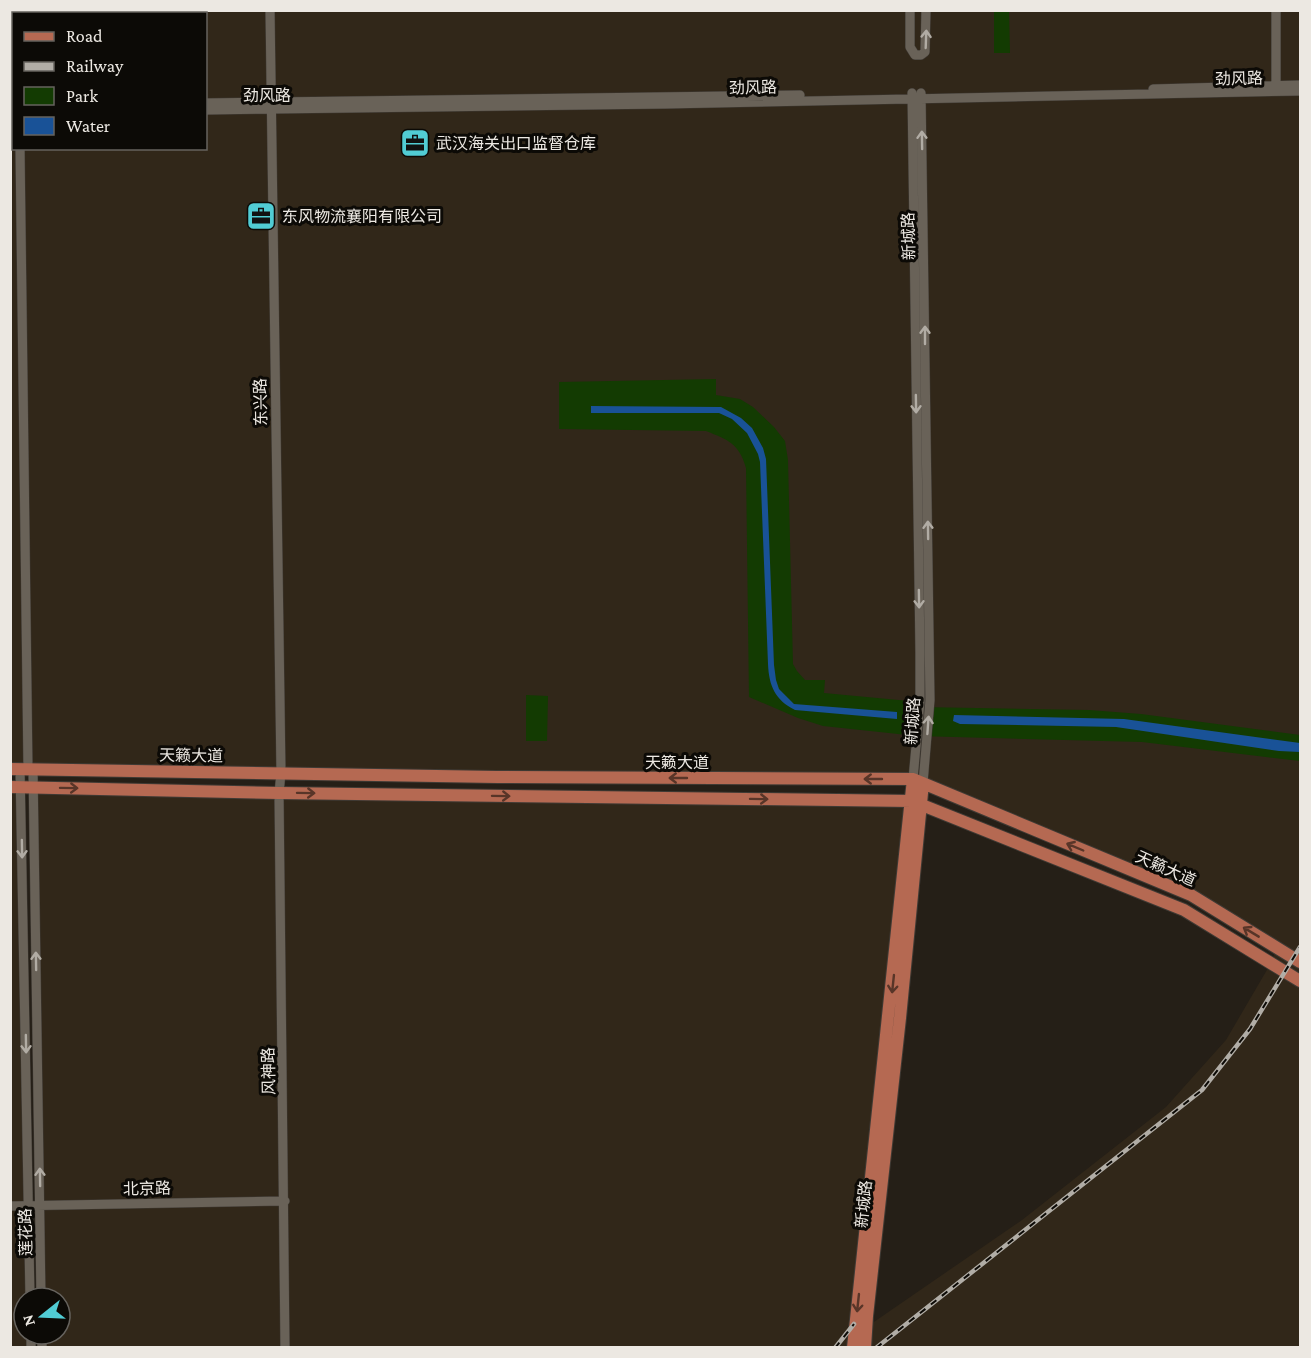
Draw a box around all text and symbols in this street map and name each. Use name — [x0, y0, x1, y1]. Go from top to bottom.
legend — [12, 12, 207, 150]
text: Road — [66, 26, 103, 46]
one-way arrow — [920, 30, 931, 50]
text: Railway — [66, 56, 124, 76]
street label: 劲风路 — [1215, 70, 1263, 87]
street label: 劲风路 — [729, 79, 777, 96]
text: Park — [66, 86, 98, 106]
street label: 劲风路 — [243, 87, 291, 104]
text: Water — [66, 116, 111, 136]
office icon: 武汉海关出口监督仓库 — [399, 127, 431, 159]
one-way arrow — [917, 131, 928, 151]
place label: 武汉海关出口监督仓库 — [436, 135, 596, 152]
office icon: 东风物流襄阳有限公司 — [245, 200, 277, 232]
place label: 东风物流襄阳有限公司 — [282, 208, 442, 225]
street label: 新城路 — [900, 212, 917, 260]
one-way arrow — [919, 326, 931, 346]
street label: 东兴路 — [252, 378, 269, 426]
one-way arrow — [910, 393, 922, 413]
one-way arrow — [922, 521, 934, 541]
one-way arrow — [913, 588, 925, 608]
street label: 新城路 — [902, 696, 923, 746]
one-way arrow — [923, 716, 934, 736]
street label: 天籁大道 — [159, 746, 223, 765]
street label: 天籁大道 — [645, 754, 709, 771]
one-way arrow — [668, 772, 688, 784]
one-way arrow — [863, 773, 883, 785]
one-way arrow — [58, 782, 78, 794]
one-way arrow — [295, 788, 315, 799]
one-way arrow — [490, 790, 510, 802]
one-way arrow — [748, 793, 768, 805]
one-way arrow — [17, 838, 28, 858]
one-way arrow — [1067, 841, 1085, 852]
street label: 天籁大道 — [1133, 848, 1198, 889]
one-way arrow — [1242, 925, 1259, 938]
one-way arrow — [30, 951, 42, 971]
one-way arrow — [887, 973, 898, 993]
one-way arrow — [20, 1033, 32, 1053]
street label: 风神路 — [260, 1047, 277, 1095]
one-way arrow — [34, 1167, 46, 1187]
street label: 新城路 — [853, 1179, 874, 1229]
street label: 北京路 — [123, 1180, 171, 1197]
street label: 莲花路 — [17, 1208, 34, 1256]
north arrow — [12, 1286, 72, 1346]
one-way arrow — [852, 1292, 863, 1312]
text: N — [18, 1313, 38, 1328]

